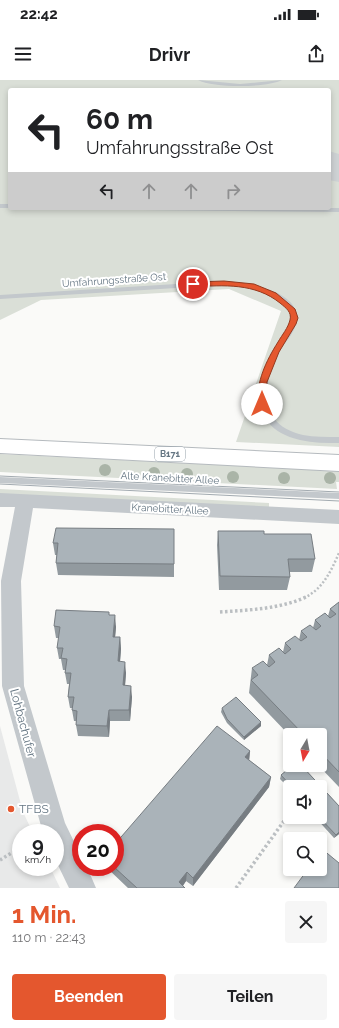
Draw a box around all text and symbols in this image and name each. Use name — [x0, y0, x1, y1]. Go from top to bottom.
text: 22:42 — [20, 5, 58, 23]
icon: menu — [12, 43, 34, 65]
icon: share — [305, 43, 327, 65]
text: Drivr — [149, 44, 190, 65]
text: 60 m — [86, 103, 153, 136]
icon: left — [20, 104, 72, 156]
text: Umfahrungsstraße Ost — [86, 137, 274, 158]
icon: left — [96, 180, 118, 202]
icon: ahead — [138, 180, 160, 202]
icon: ahead — [180, 180, 202, 202]
icon: right — [222, 180, 244, 202]
pin — [176, 267, 210, 301]
street label: Umfahrungsstraße Ost — [62, 271, 167, 289]
icon: arrive — [182, 273, 204, 295]
position arrow — [241, 383, 283, 425]
road number: B171 — [155, 447, 185, 461]
street label: Alte Kranebitter Allee — [121, 470, 220, 486]
street label: Kranebitter Allee — [131, 501, 209, 517]
street label: Lohbachufer — [7, 687, 39, 760]
north arrow — [283, 728, 327, 772]
map controls — [283, 728, 327, 876]
button: sound — [283, 780, 327, 824]
place label: TFBS — [19, 802, 49, 816]
marker: TFBS — [6, 804, 16, 814]
speed limit sign: 20 — [72, 824, 124, 876]
button: search — [283, 832, 327, 876]
text: 9 — [32, 833, 44, 857]
text: km/h — [25, 854, 51, 865]
text: 1 Min. — [12, 900, 76, 929]
button: close — [285, 901, 327, 943]
text: 110 m · 22:43 — [12, 930, 85, 945]
button: Beenden — [12, 974, 166, 1020]
button: Teilen — [174, 974, 327, 1020]

